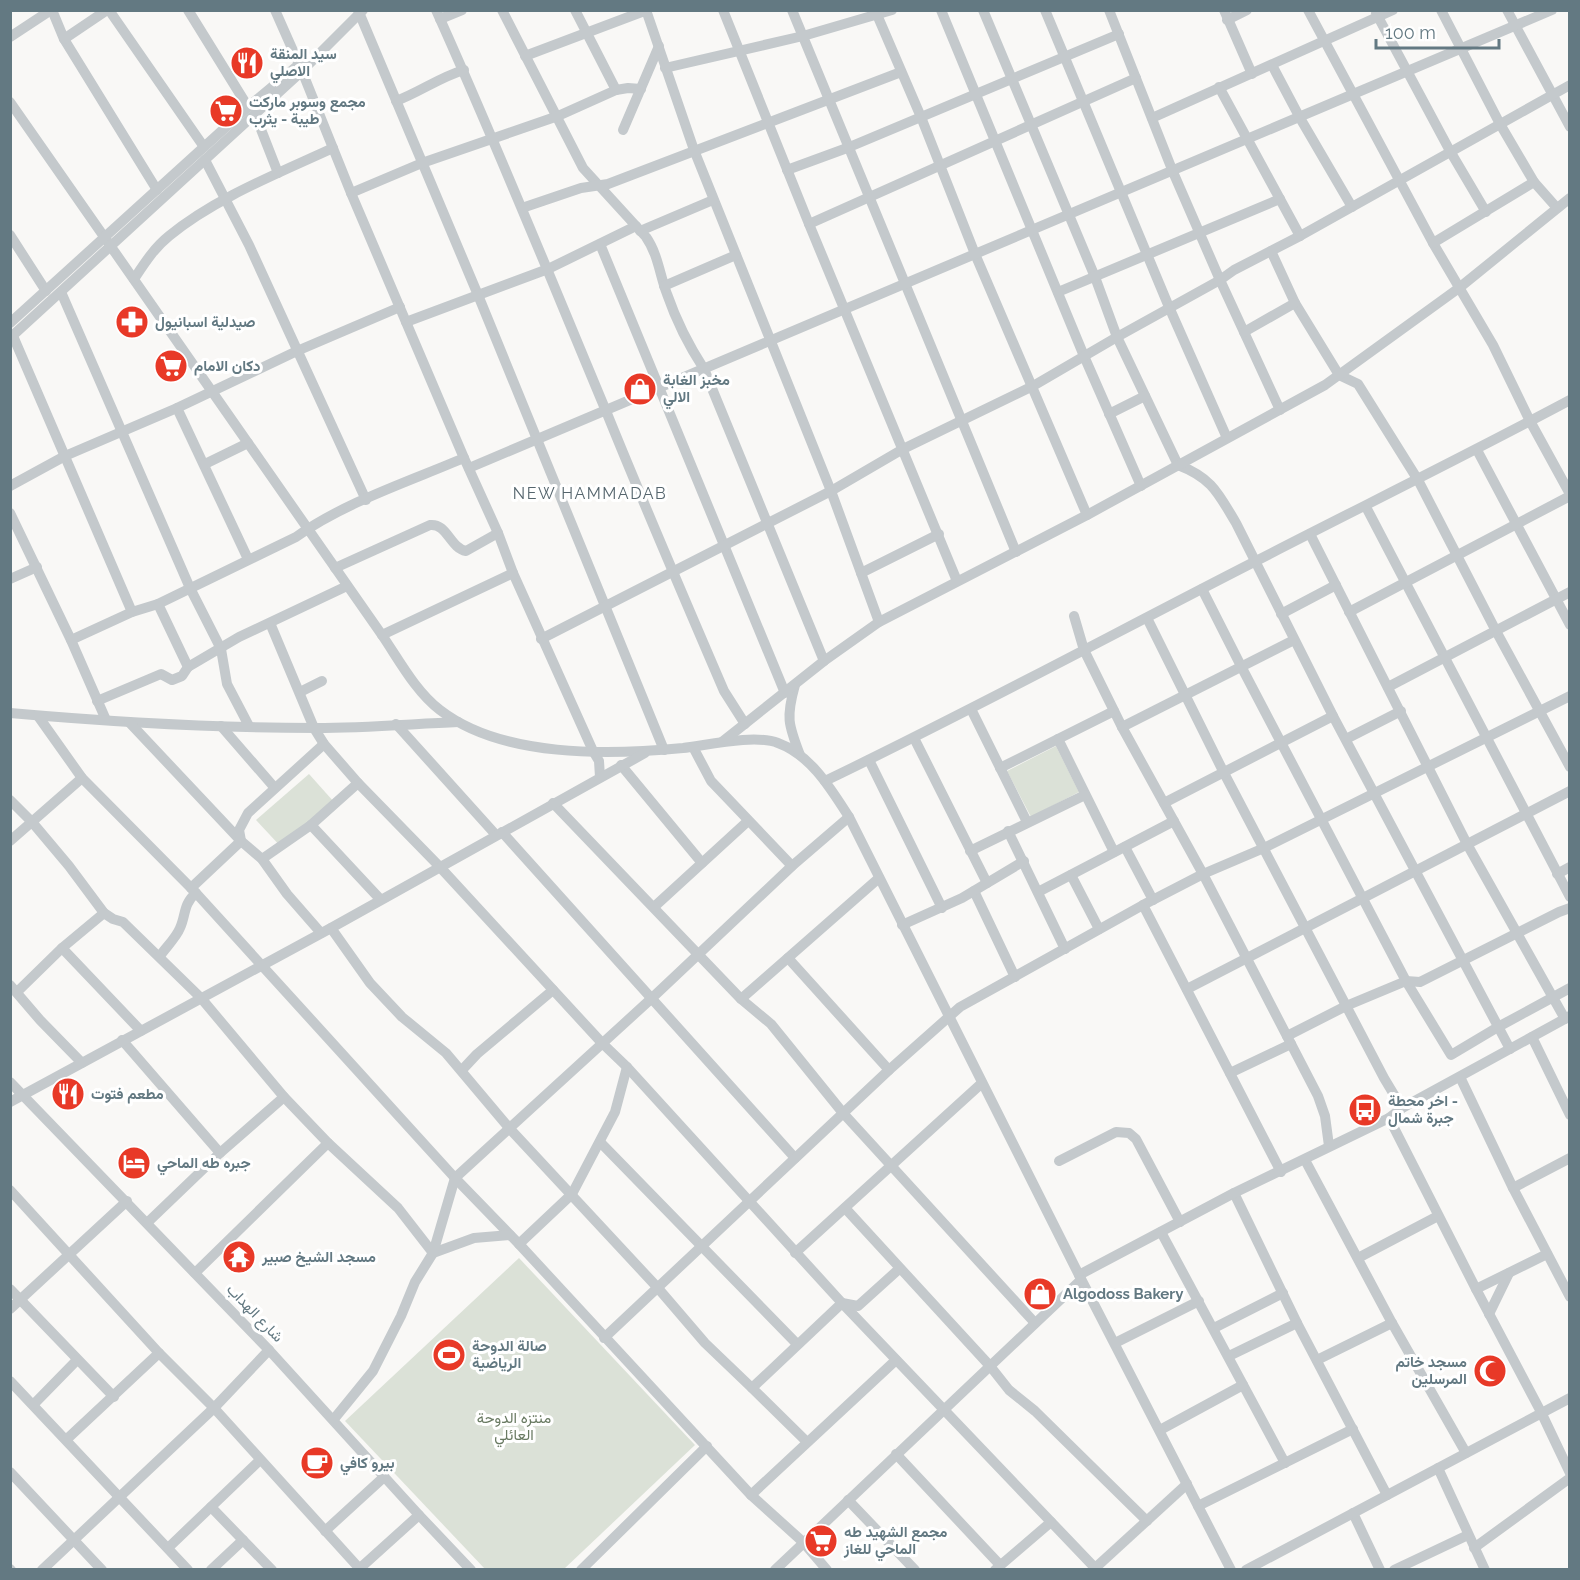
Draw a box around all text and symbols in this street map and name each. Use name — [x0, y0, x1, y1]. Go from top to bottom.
scale bar — [1376, 12, 1499, 50]
text: 100 m — [1385, 22, 1436, 43]
restaurant icon: سيد المنقة الاصلي — [229, 45, 265, 81]
place label: سيد المنقة الاصلي — [270, 45, 337, 84]
supermarket icon: مجمع وسوبر ماركت طيبة - يثرب — [208, 93, 244, 129]
place label: مجمع وسوبر ماركت طيبة - يثرب — [249, 93, 366, 128]
pharmacy icon: صيدلية اسبانيول — [114, 304, 150, 340]
place label: صيدلية اسبانيول — [155, 313, 256, 331]
supermarket icon: دكان الامام — [153, 348, 189, 384]
place label: دكان الامام — [194, 357, 261, 376]
shop icon: مخبز الغابة الالي — [622, 371, 658, 407]
place label: مخبز الغابة الالي — [663, 371, 730, 410]
district label: NEW HAMMADAB — [513, 484, 667, 503]
restaurant icon: مطعم فتوت — [50, 1076, 86, 1112]
place label: مطعم فتوت — [91, 1085, 164, 1104]
bus stop icon: اخر محطة - جبرة شمال — [1347, 1092, 1383, 1128]
place label: اخر محطة - جبرة شمال — [1388, 1092, 1458, 1127]
hotel icon: جبره طه الماحي — [116, 1145, 152, 1181]
place label: جبره طه الماحي — [157, 1154, 251, 1176]
temple icon: مسجد الشيخ صبير — [221, 1239, 257, 1275]
place label: مسجد الشيخ صبير — [261, 1248, 376, 1267]
shop icon: Algodoss Bakery — [1022, 1276, 1058, 1312]
street label: شارع الهداب — [221, 1280, 287, 1347]
place label: Algodoss Bakery — [1063, 1285, 1184, 1303]
sports icon: صالة الدوحة الرياضية — [431, 1337, 467, 1373]
place label: صالة الدوحة الرياضية — [472, 1337, 547, 1372]
place label: مسجد خاتم المرسلين — [1396, 1353, 1467, 1388]
mosque icon: مسجد خاتم المرسلين — [1472, 1353, 1508, 1389]
park label: منتزه الدوحة العائلي — [477, 1409, 551, 1448]
cafe icon: بيرو كافي — [299, 1445, 335, 1481]
place label: بيرو كافي — [340, 1454, 395, 1476]
supermarket icon: مجمع الشهيد طه الماحي للغاز — [803, 1523, 839, 1559]
place label: مجمع الشهيد طه الماحي للغاز — [843, 1523, 947, 1562]

